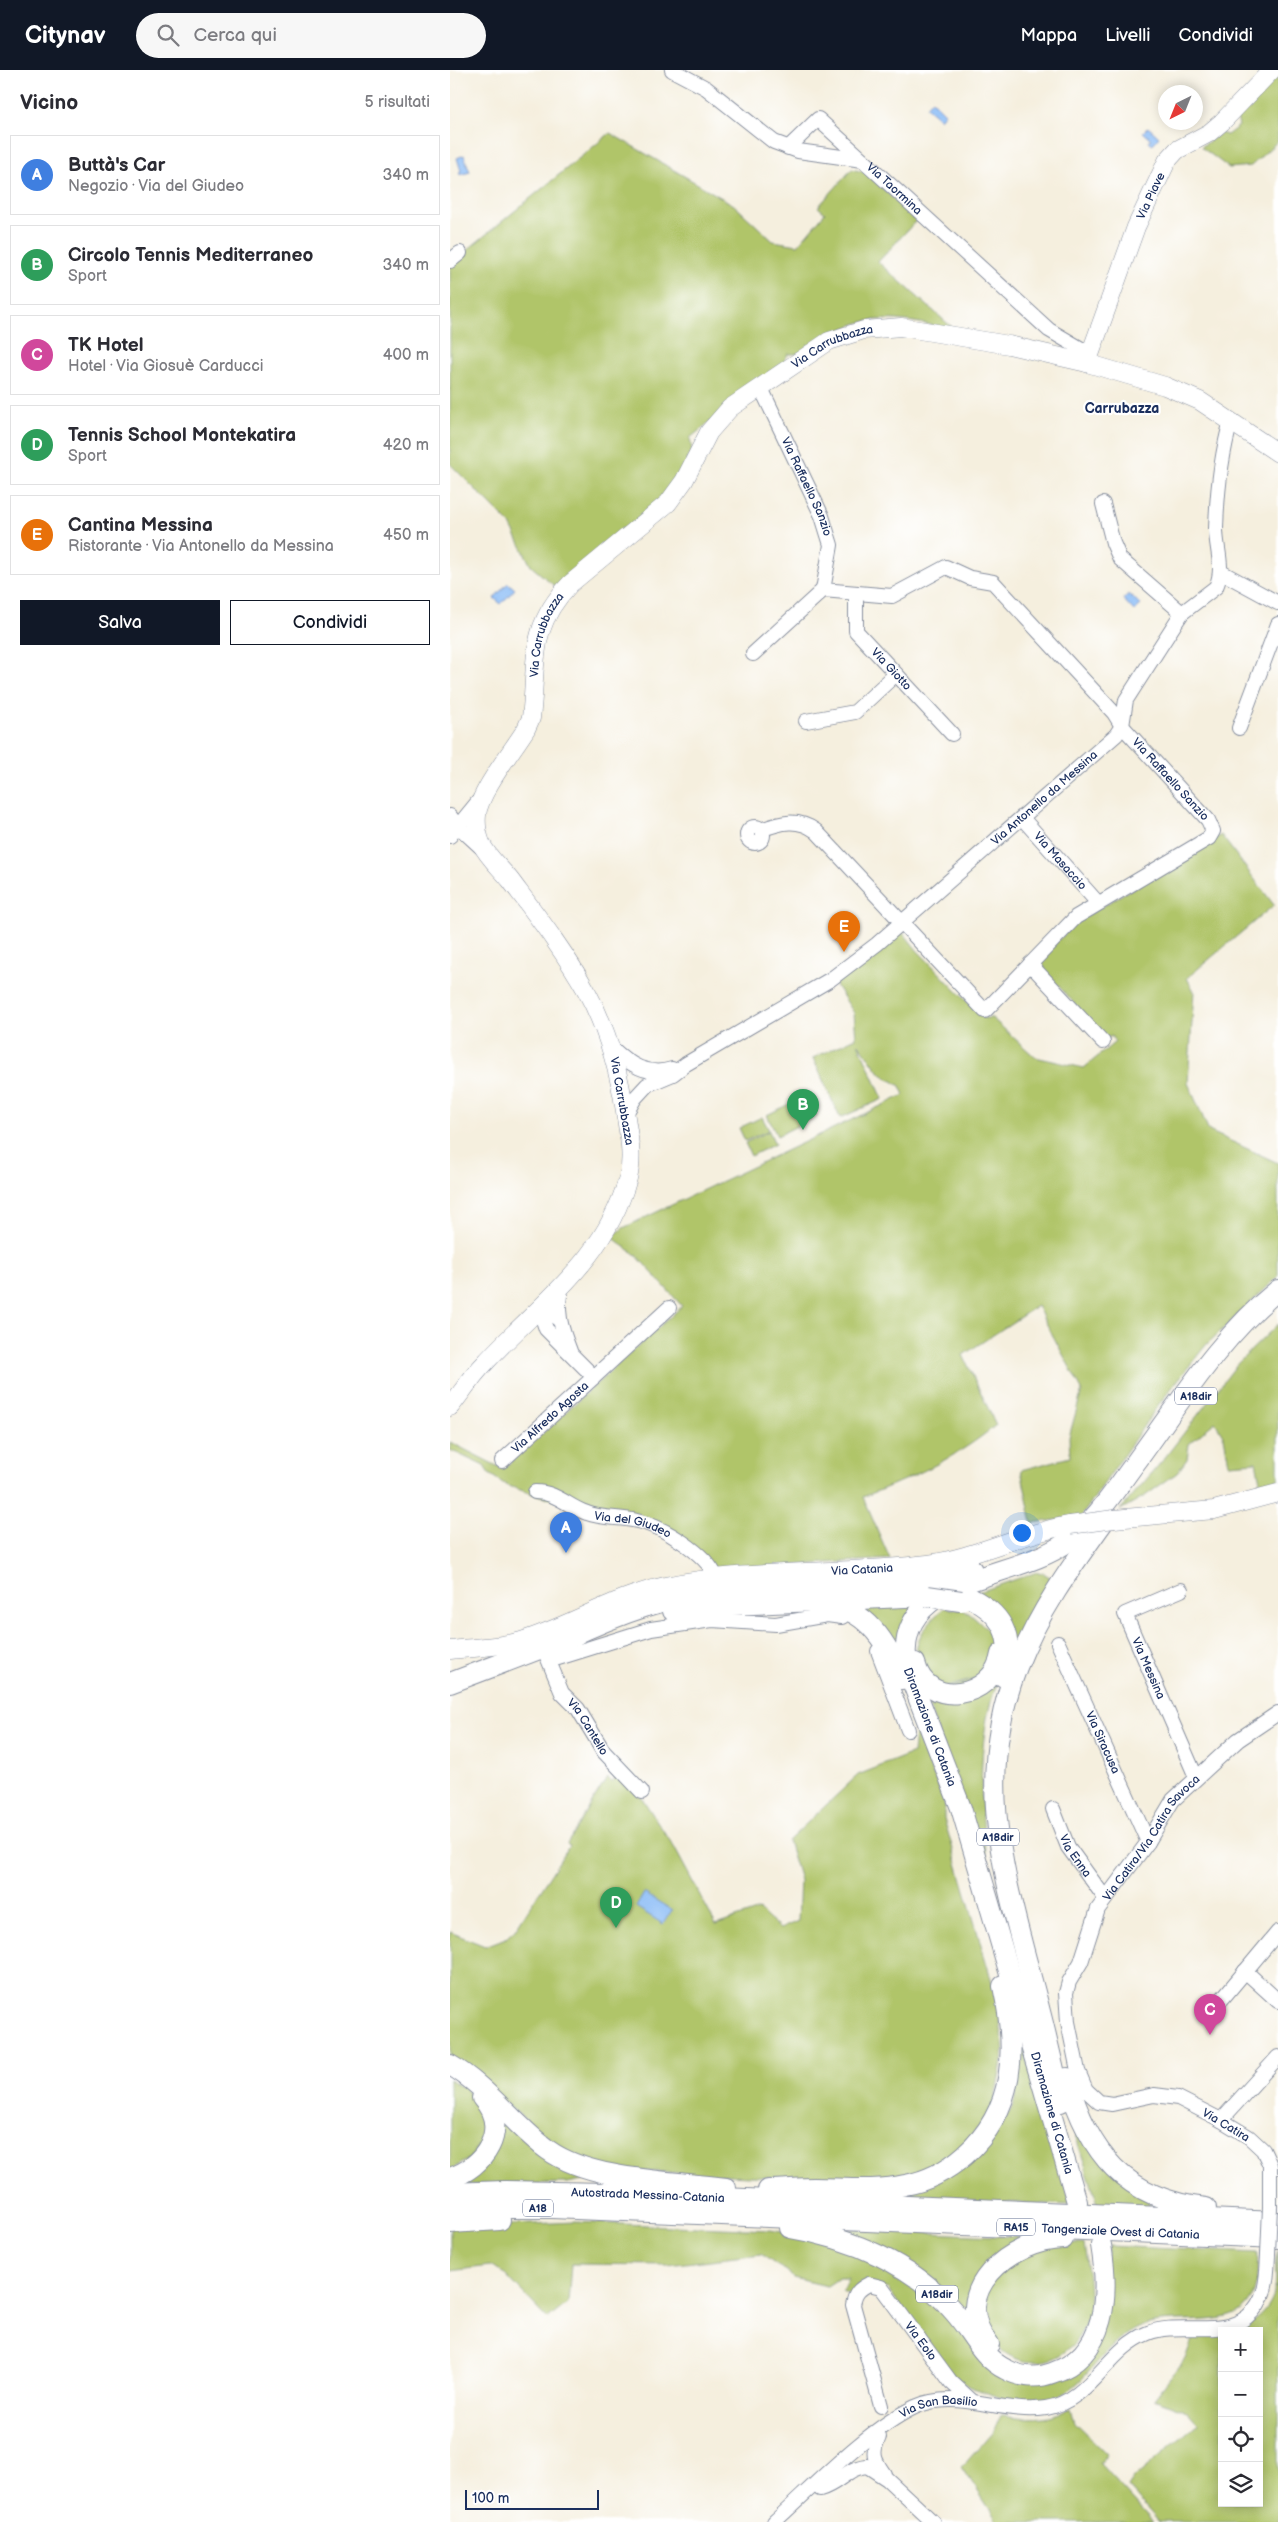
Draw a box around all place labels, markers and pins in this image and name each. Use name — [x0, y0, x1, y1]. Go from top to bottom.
pin: E — [828, 911, 860, 952]
pin: B — [787, 1089, 819, 1130]
pin: A — [550, 1512, 582, 1553]
pin: D — [600, 1887, 632, 1928]
pin: C — [1194, 1994, 1226, 2035]

